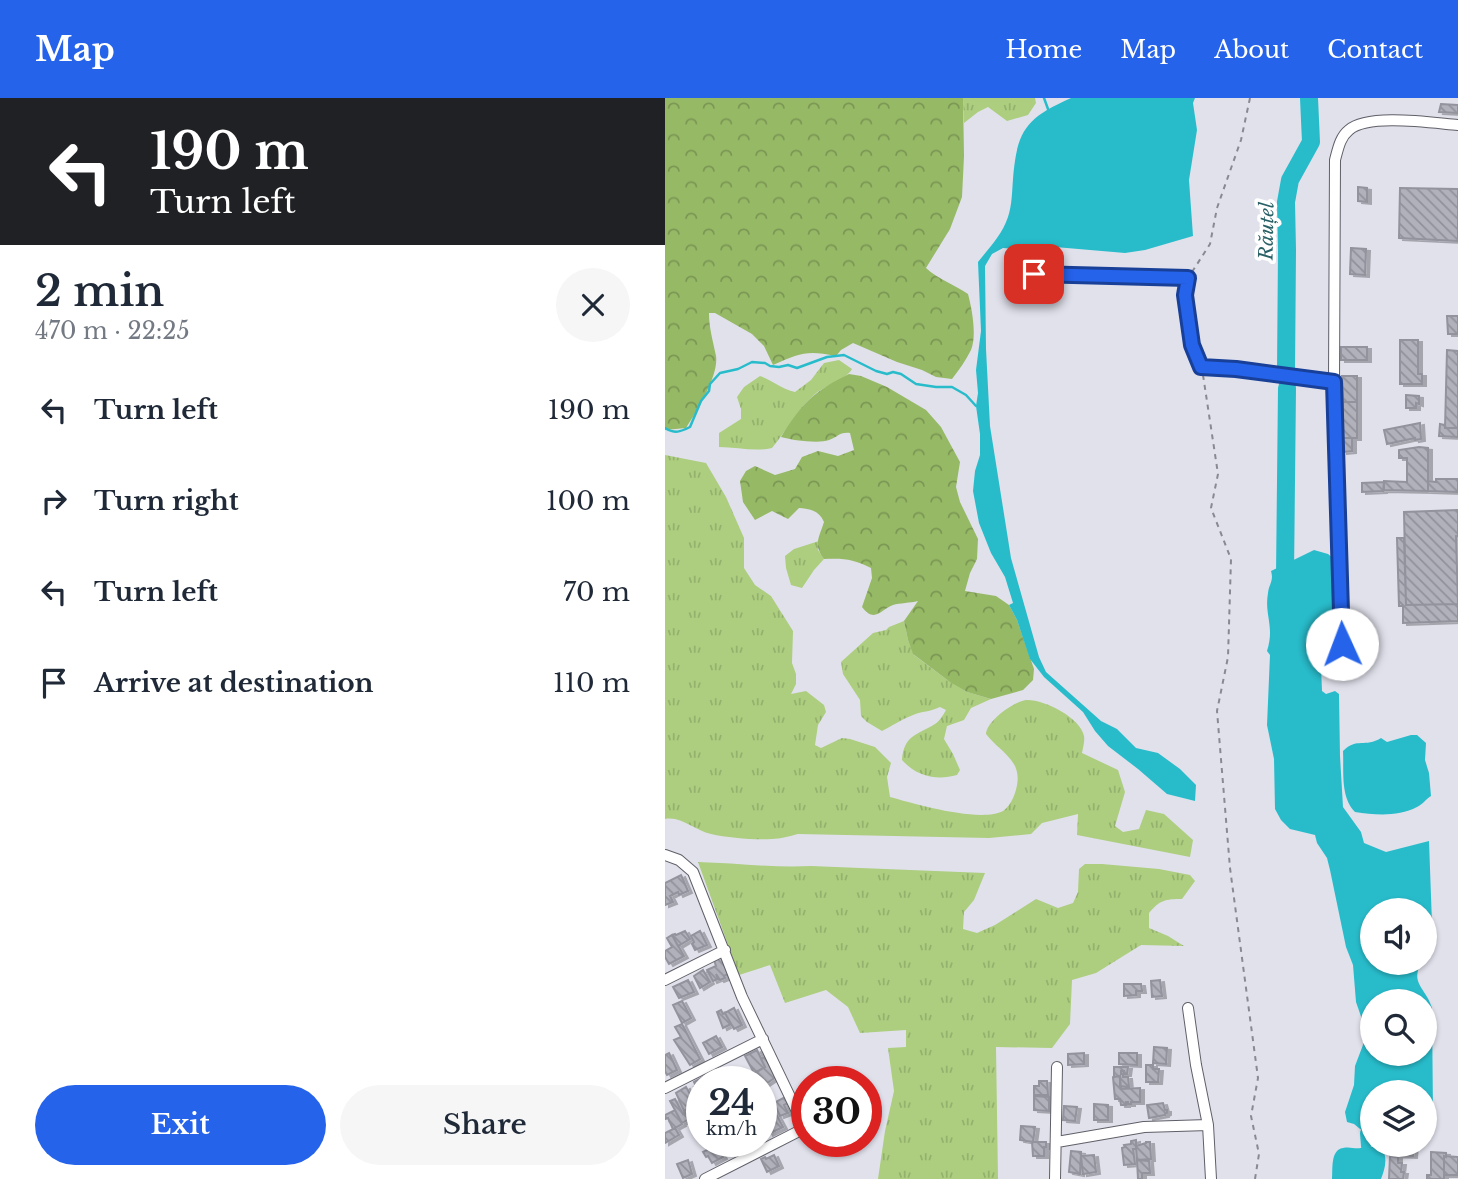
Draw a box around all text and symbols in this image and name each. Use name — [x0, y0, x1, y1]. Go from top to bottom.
text: Map — [35, 29, 115, 70]
text: Home — [1006, 35, 1082, 64]
text: Map — [1120, 35, 1176, 64]
text: About — [1214, 35, 1289, 64]
text: Contact — [1327, 35, 1423, 64]
text: 190 m — [150, 121, 309, 182]
icon: left — [35, 126, 126, 217]
text: Turn left — [150, 182, 296, 222]
water label: Răuțel — [1254, 202, 1279, 261]
pin — [1004, 244, 1064, 304]
icon: arrive — [1015, 255, 1053, 293]
text: 2 min — [35, 265, 164, 317]
button: close — [556, 268, 630, 342]
text: 470 m · 22:25 — [35, 317, 190, 345]
icon: left — [35, 391, 73, 429]
text: Turn left — [94, 394, 218, 426]
text: 190 m — [548, 394, 630, 426]
icon: right — [35, 482, 73, 520]
text: Turn right — [94, 485, 239, 517]
text: 100 m — [546, 485, 630, 517]
icon: left — [35, 573, 73, 611]
text: Turn left — [94, 576, 218, 608]
text: 70 m — [563, 576, 630, 608]
position arrow — [1305, 607, 1379, 681]
icon: arrive — [35, 664, 73, 702]
text: Arrive at destination — [94, 667, 374, 699]
text: 110 m — [553, 667, 630, 699]
map controls — [1360, 898, 1437, 1157]
button: sound — [1360, 898, 1437, 975]
button: search — [1360, 989, 1437, 1066]
speed limit sign: 30 — [791, 1066, 882, 1157]
button: layers — [1360, 1080, 1437, 1157]
text: 24 — [708, 1081, 755, 1124]
button: Exit — [35, 1085, 326, 1165]
button: Share — [340, 1085, 630, 1165]
text: km/h — [706, 1118, 757, 1140]

